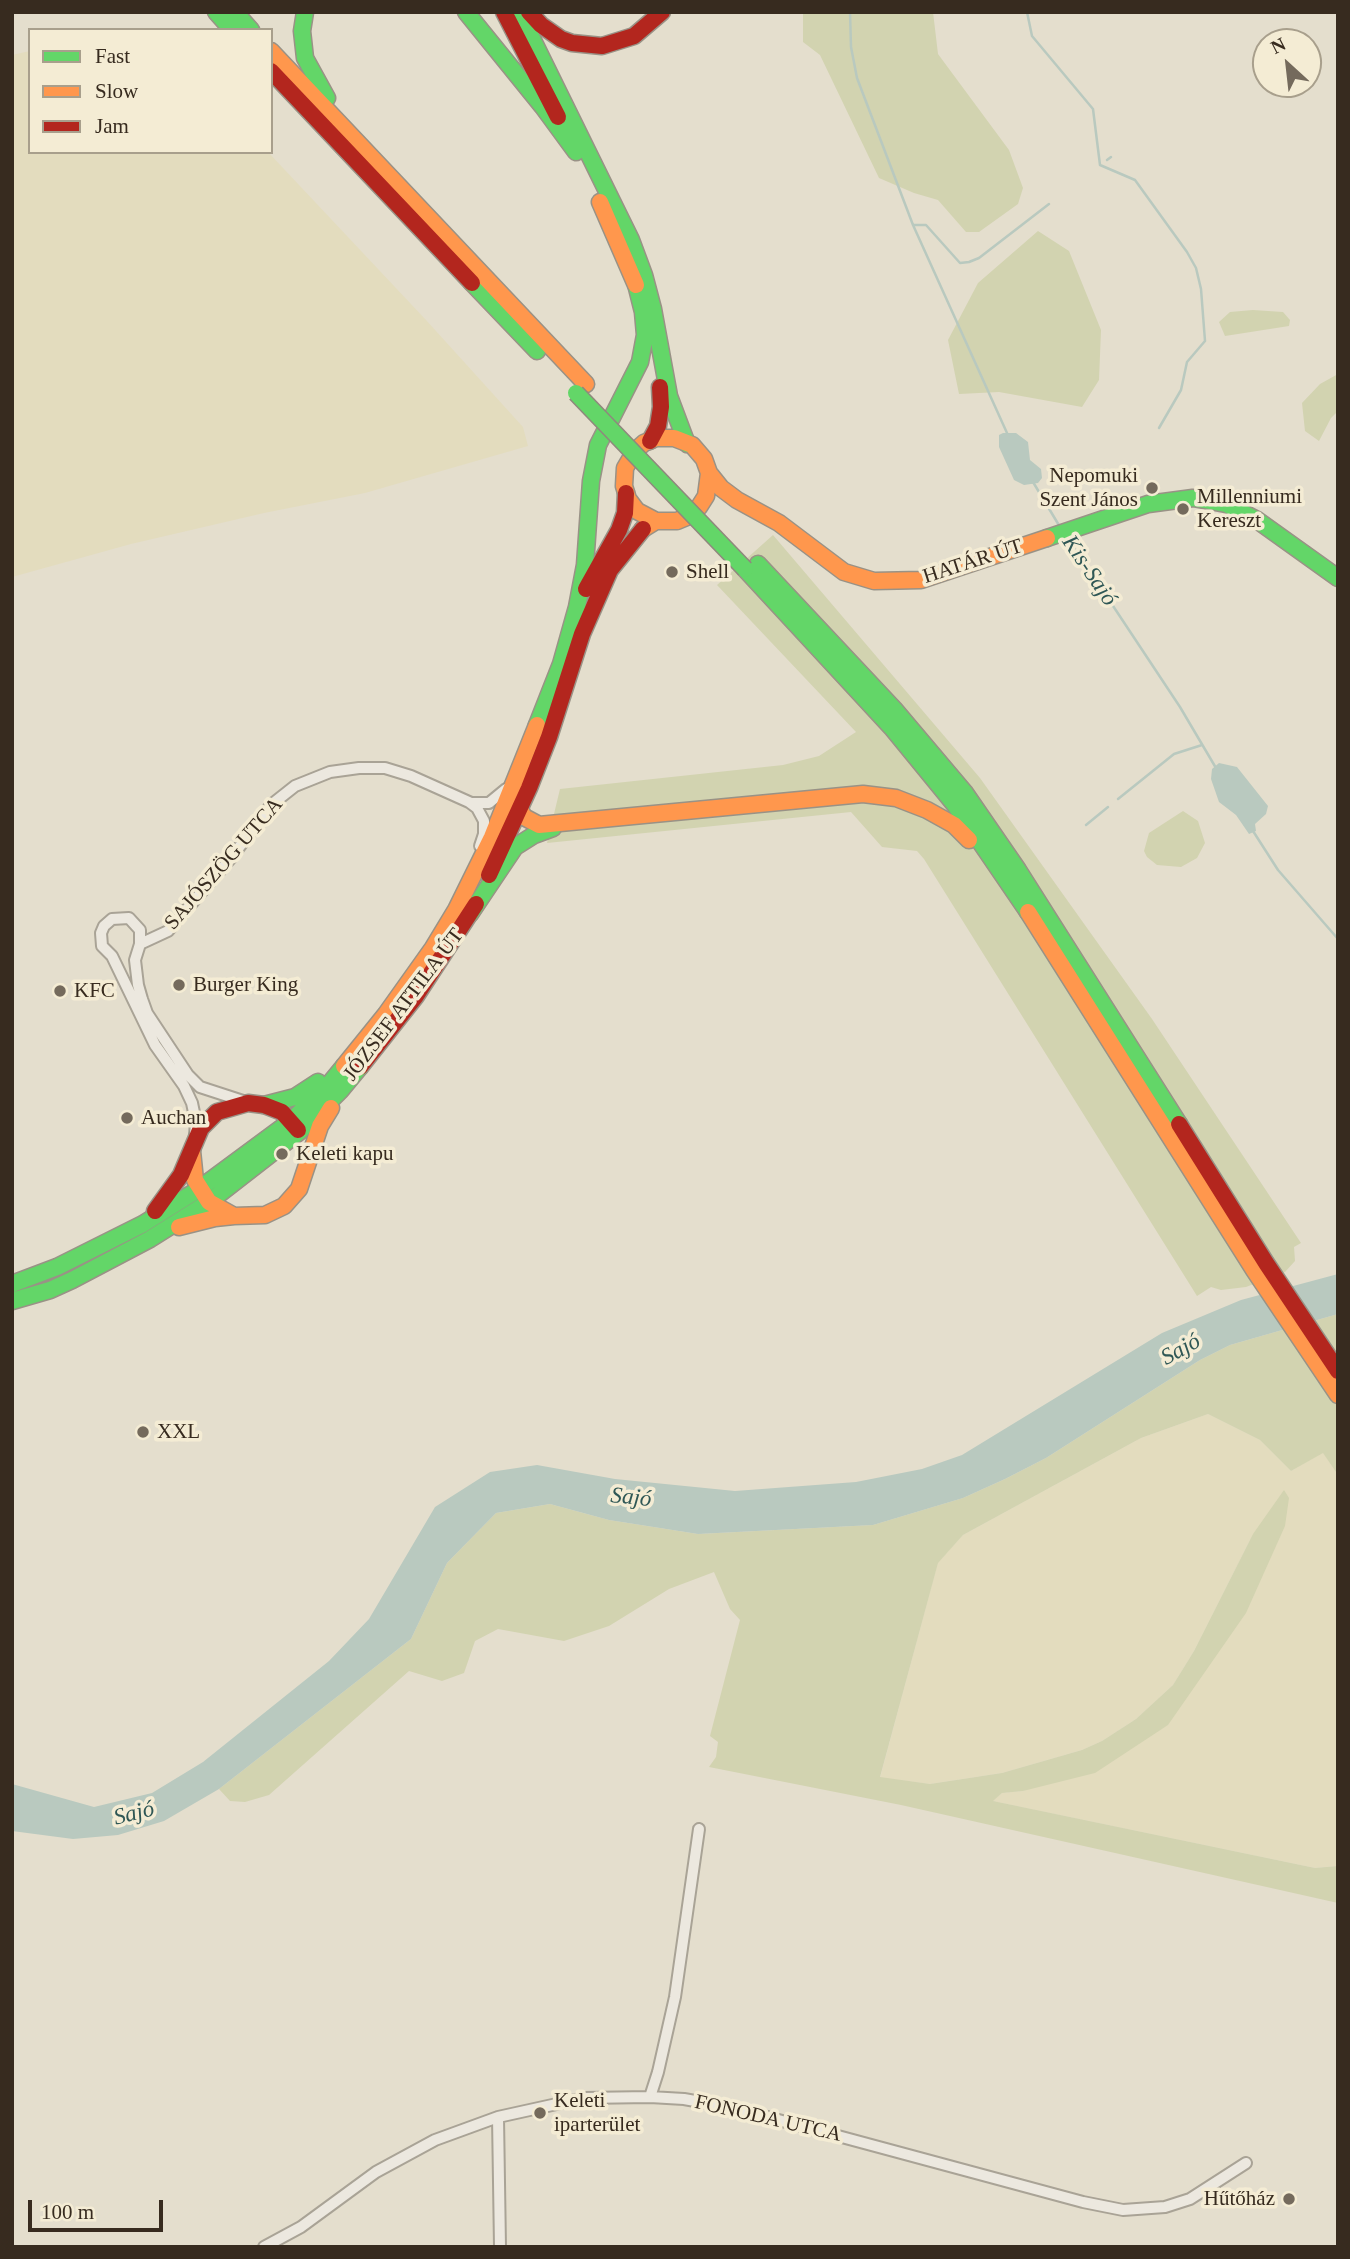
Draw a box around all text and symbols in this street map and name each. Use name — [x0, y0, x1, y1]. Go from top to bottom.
legend — [28, 28, 273, 154]
north arrow — [1252, 28, 1322, 98]
text: N — [1267, 33, 1289, 58]
text: Fast — [95, 44, 130, 68]
text: Slow — [95, 79, 138, 103]
text: Jam — [95, 114, 129, 138]
place label: Nepomuki Szent János — [1039, 463, 1138, 513]
marker: Nepomuki Szent János — [1144, 480, 1160, 496]
place label: Millenniumi Kereszt — [1197, 484, 1302, 534]
marker: Millenniumi Kereszt — [1175, 501, 1191, 517]
water label: Kis-Sajó — [1055, 530, 1123, 612]
street label: HATÁR ÚT — [920, 534, 1026, 590]
place label: Shell — [686, 559, 729, 585]
marker: Shell — [664, 564, 680, 580]
street label: SAJÓSZÖG UTCA — [160, 793, 288, 935]
street label: JÓZSEF ATTILA ÚT — [338, 924, 470, 1086]
place label: Burger King — [193, 972, 298, 998]
marker: Burger King — [171, 977, 187, 993]
place label: KFC — [74, 978, 115, 1004]
marker: KFC — [52, 983, 68, 999]
place label: Auchan — [141, 1105, 206, 1131]
marker: Auchan — [119, 1110, 135, 1126]
place label: Keleti kapu — [296, 1141, 393, 1167]
marker: Keleti kapu — [274, 1146, 290, 1162]
water label: Sajó — [1156, 1328, 1206, 1372]
place label: XXL — [157, 1419, 200, 1445]
marker: XXL — [135, 1424, 151, 1440]
water label: Sajó — [609, 1482, 653, 1514]
water label: Sajó — [111, 1796, 157, 1832]
place label: Keleti iparterület — [554, 2088, 640, 2138]
street label: FONODA UTCA — [692, 2090, 844, 2148]
marker: Keleti iparterület — [532, 2105, 548, 2121]
scale bar — [32, 2186, 166, 2230]
place label: Hűtőház — [1204, 2186, 1275, 2212]
marker: Hűtőház — [1281, 2191, 1297, 2207]
text: 100 m — [41, 2200, 94, 2224]

